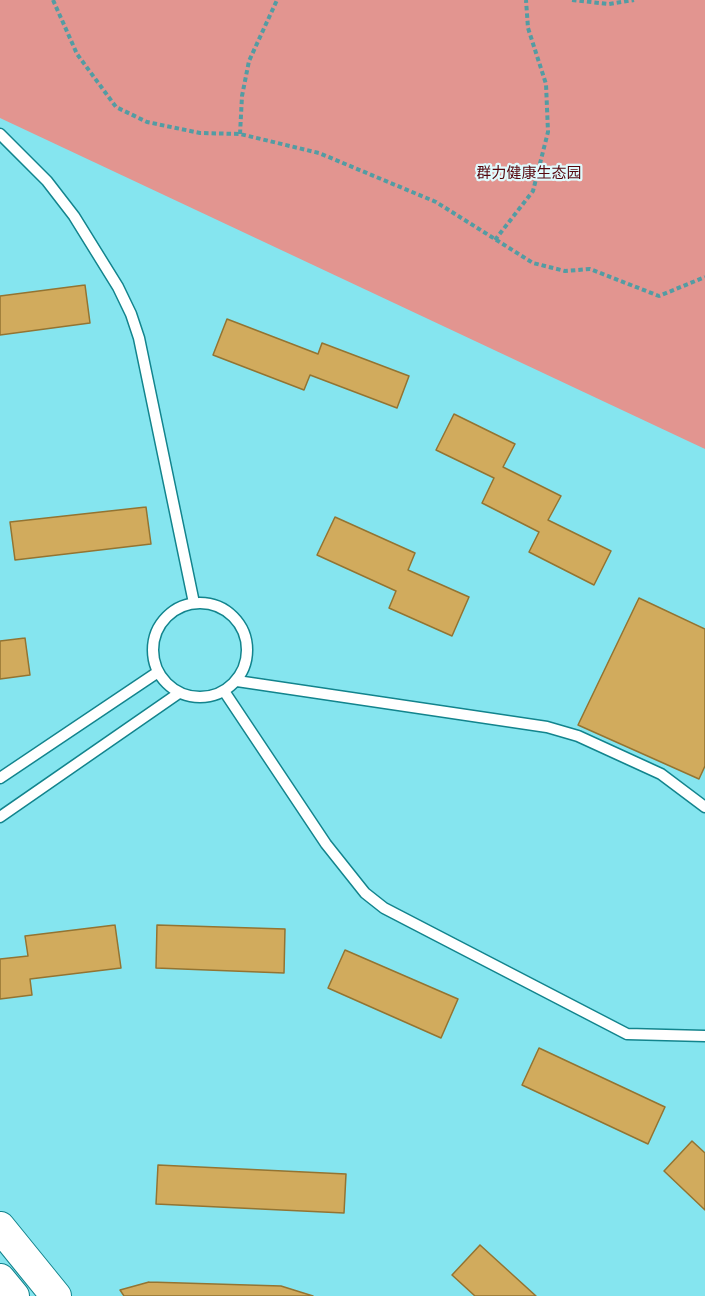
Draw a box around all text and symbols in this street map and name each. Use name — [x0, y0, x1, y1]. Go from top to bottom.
park label: 群力健康生态园 — [477, 165, 581, 183]

